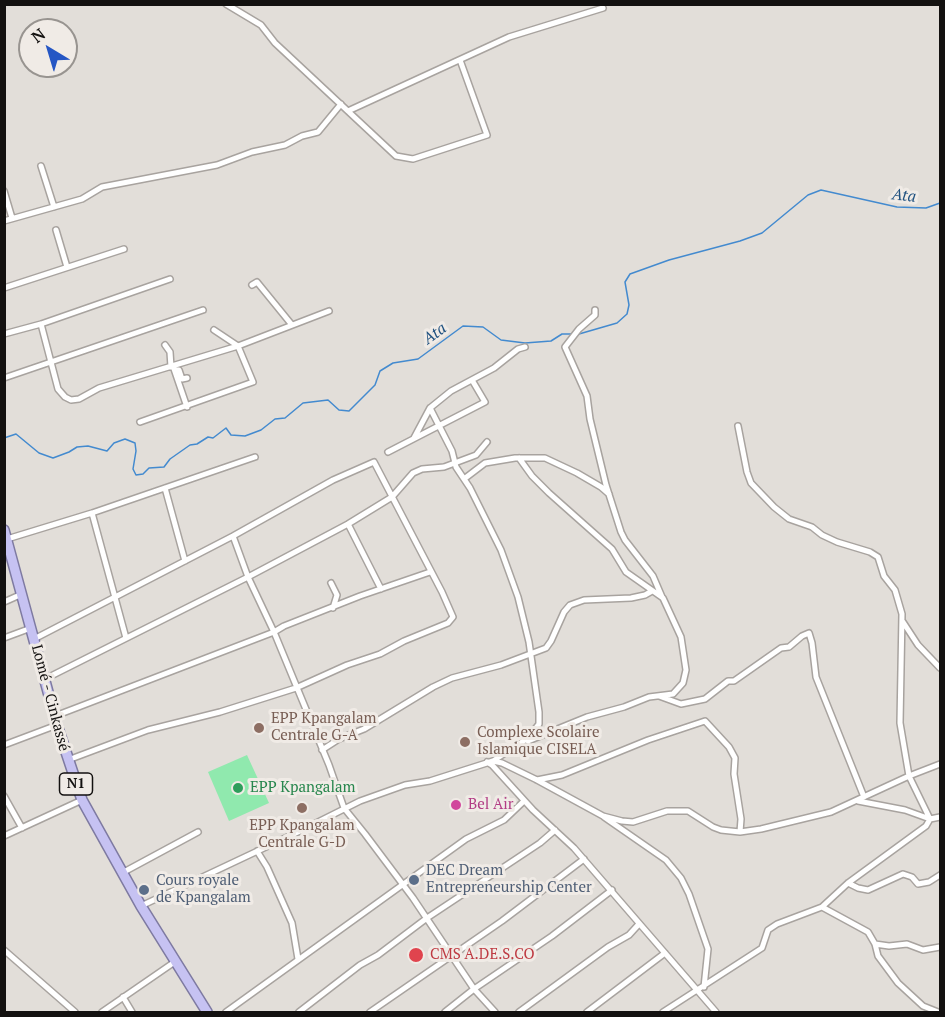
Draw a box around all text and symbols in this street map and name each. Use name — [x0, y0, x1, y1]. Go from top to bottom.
north arrow — [18, 18, 78, 78]
text: N — [27, 23, 50, 48]
water label: Ata — [891, 185, 917, 207]
water label: Ata — [420, 319, 450, 349]
street label: Lomé - Cinkassé — [27, 643, 73, 753]
place label: EPP Kpangalam Centrale G-A — [271, 710, 376, 745]
marker: EPP Kpangalam Centrale G-A — [252, 721, 266, 735]
place label: Complexe Scolaire Islamique CISELA — [477, 724, 600, 759]
marker: Complexe Scolaire Islamique CISELA — [458, 735, 472, 749]
road number: N1 — [60, 773, 92, 795]
place label: EPP Kpangalam — [250, 779, 355, 797]
marker: EPP Kpangalam — [231, 781, 245, 795]
place label: Bel Air — [468, 796, 513, 814]
marker: Bel Air — [449, 798, 463, 812]
marker: EPP Kpangalam Centrale G-D — [295, 801, 309, 815]
place label: EPP Kpangalam Centrale G-D — [249, 817, 355, 852]
place label: DEC Dream Entrepreneurship Center — [426, 862, 592, 897]
place label: Cours royale de Kpangalam — [156, 872, 251, 907]
marker: DEC Dream Entrepreneurship Center — [407, 873, 421, 887]
marker: Cours royale de Kpangalam — [137, 883, 151, 897]
marker: CMS A.DE.S.CO — [407, 946, 425, 964]
place label: CMS A.DE.S.CO — [430, 946, 535, 964]

